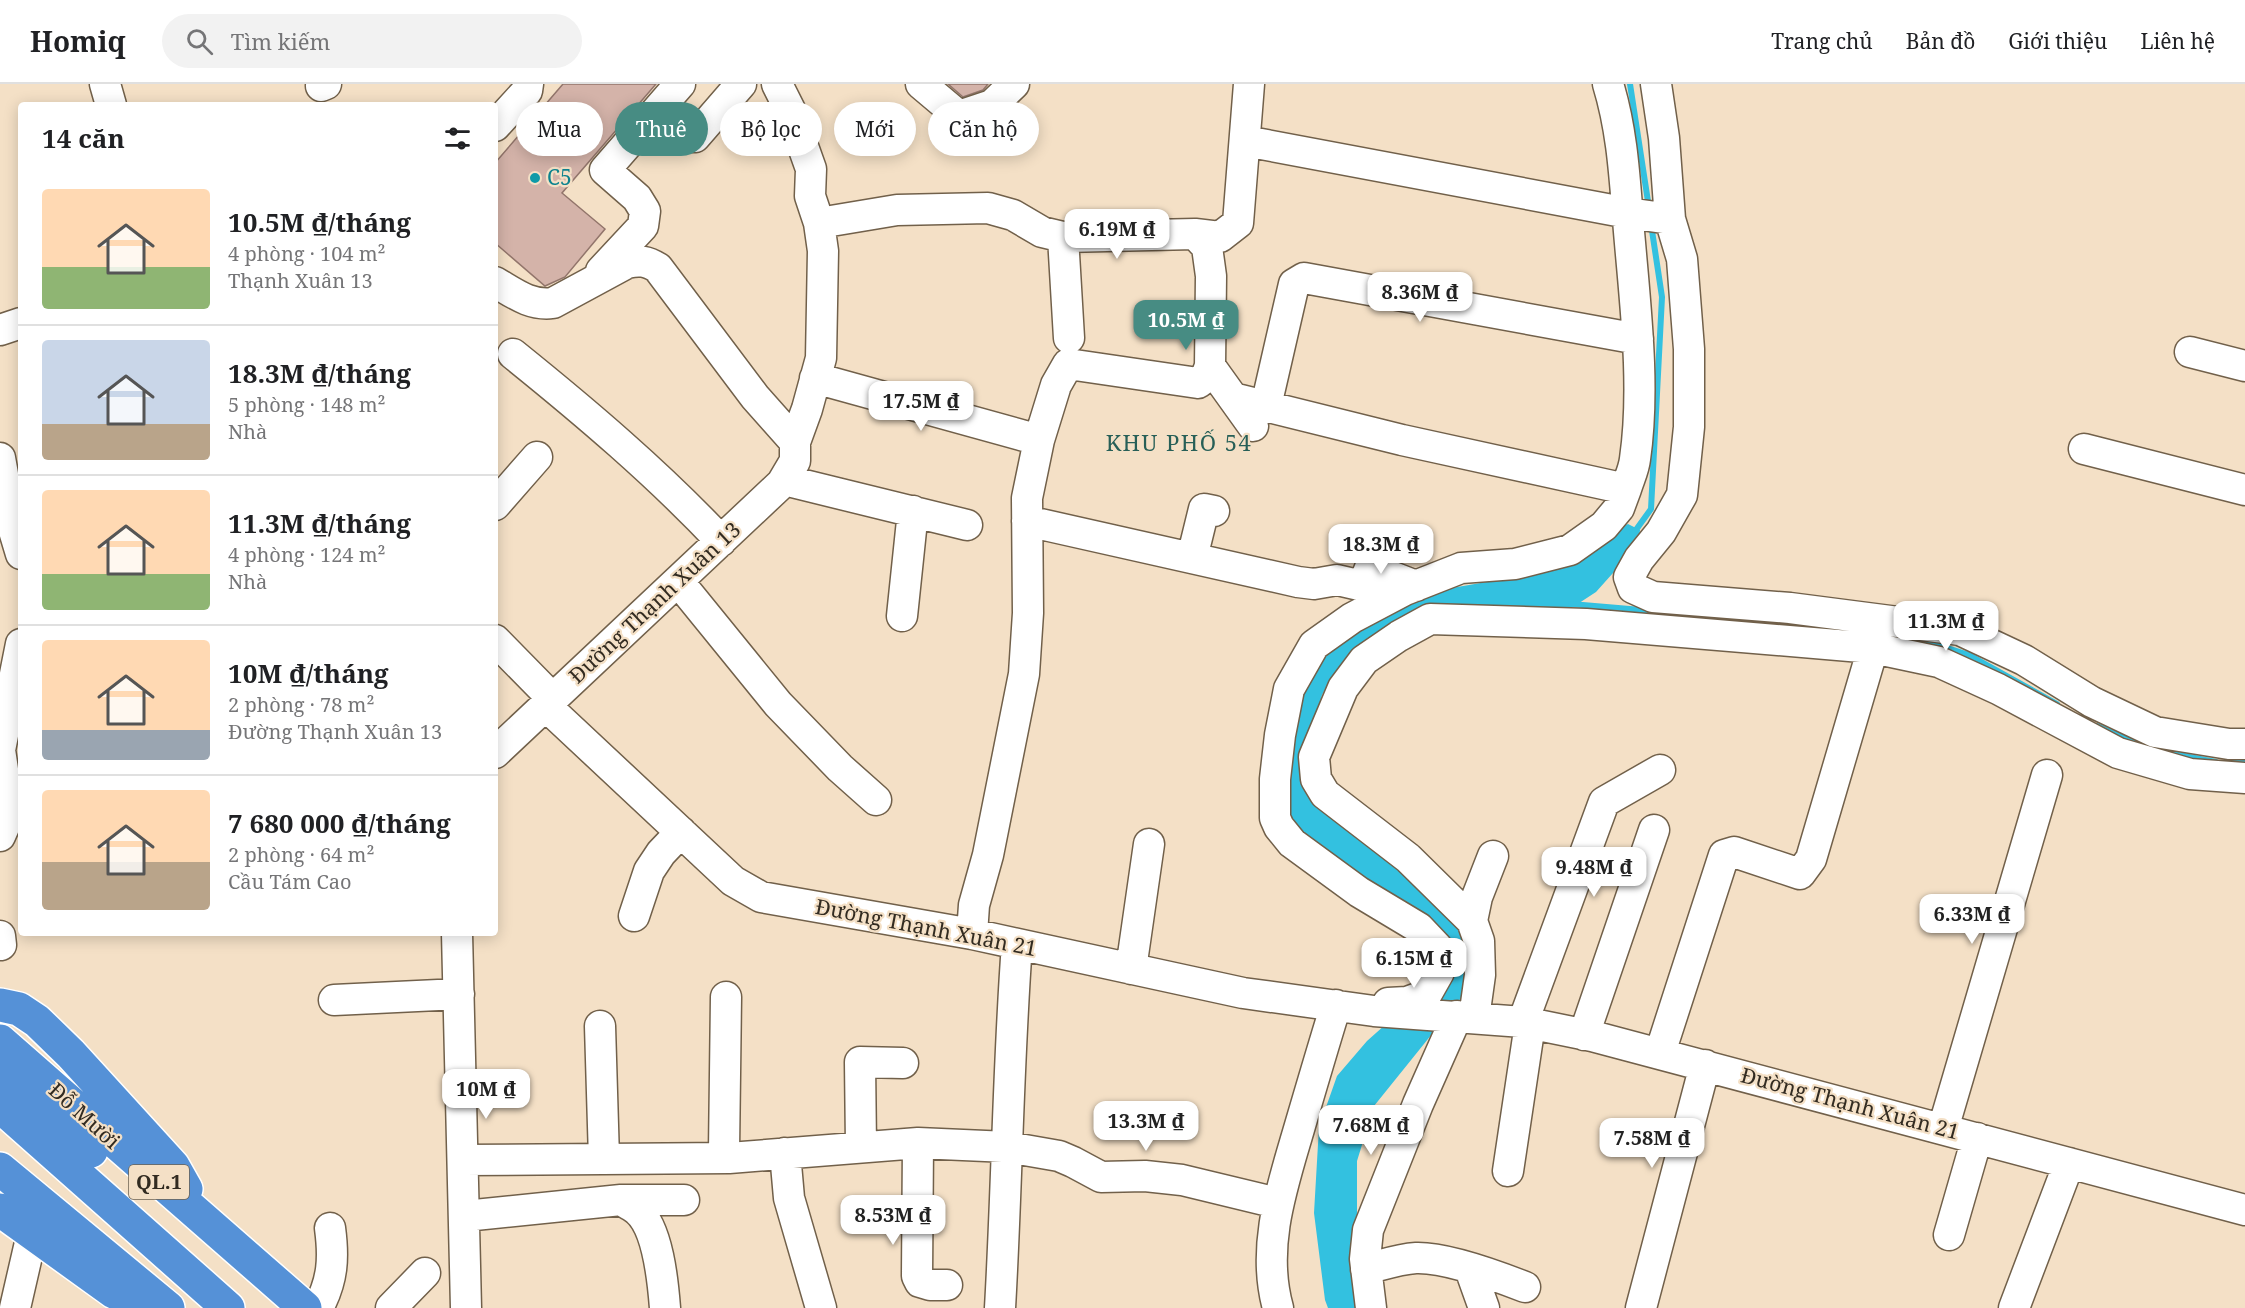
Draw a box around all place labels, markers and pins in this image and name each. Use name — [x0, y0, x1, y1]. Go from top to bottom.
place label: C5 — [547, 163, 572, 191]
marker: C5 — [528, 171, 542, 185]
pin: 6.19M ₫ — [1062, 209, 1172, 260]
pin: 8.36M ₫ — [1365, 272, 1475, 323]
pin: 10.5M ₫ — [1131, 300, 1241, 351]
pin: 17.5M ₫ — [866, 381, 976, 432]
pin: 18.3M ₫ — [1326, 524, 1436, 575]
pin: 11.3M ₫ — [1891, 601, 2001, 652]
pin: 9.48M ₫ — [1539, 847, 1649, 898]
pin: 6.33M ₫ — [1917, 894, 2027, 945]
pin: 6.15M ₫ — [1359, 938, 1469, 989]
pin: 10M ₫ — [444, 1069, 528, 1120]
pin: 13.3M ₫ — [1091, 1101, 1201, 1152]
pin: 7.68M ₫ — [1316, 1105, 1426, 1156]
pin: 7.58M ₫ — [1597, 1118, 1707, 1169]
pin: 8.53M ₫ — [838, 1195, 948, 1246]

